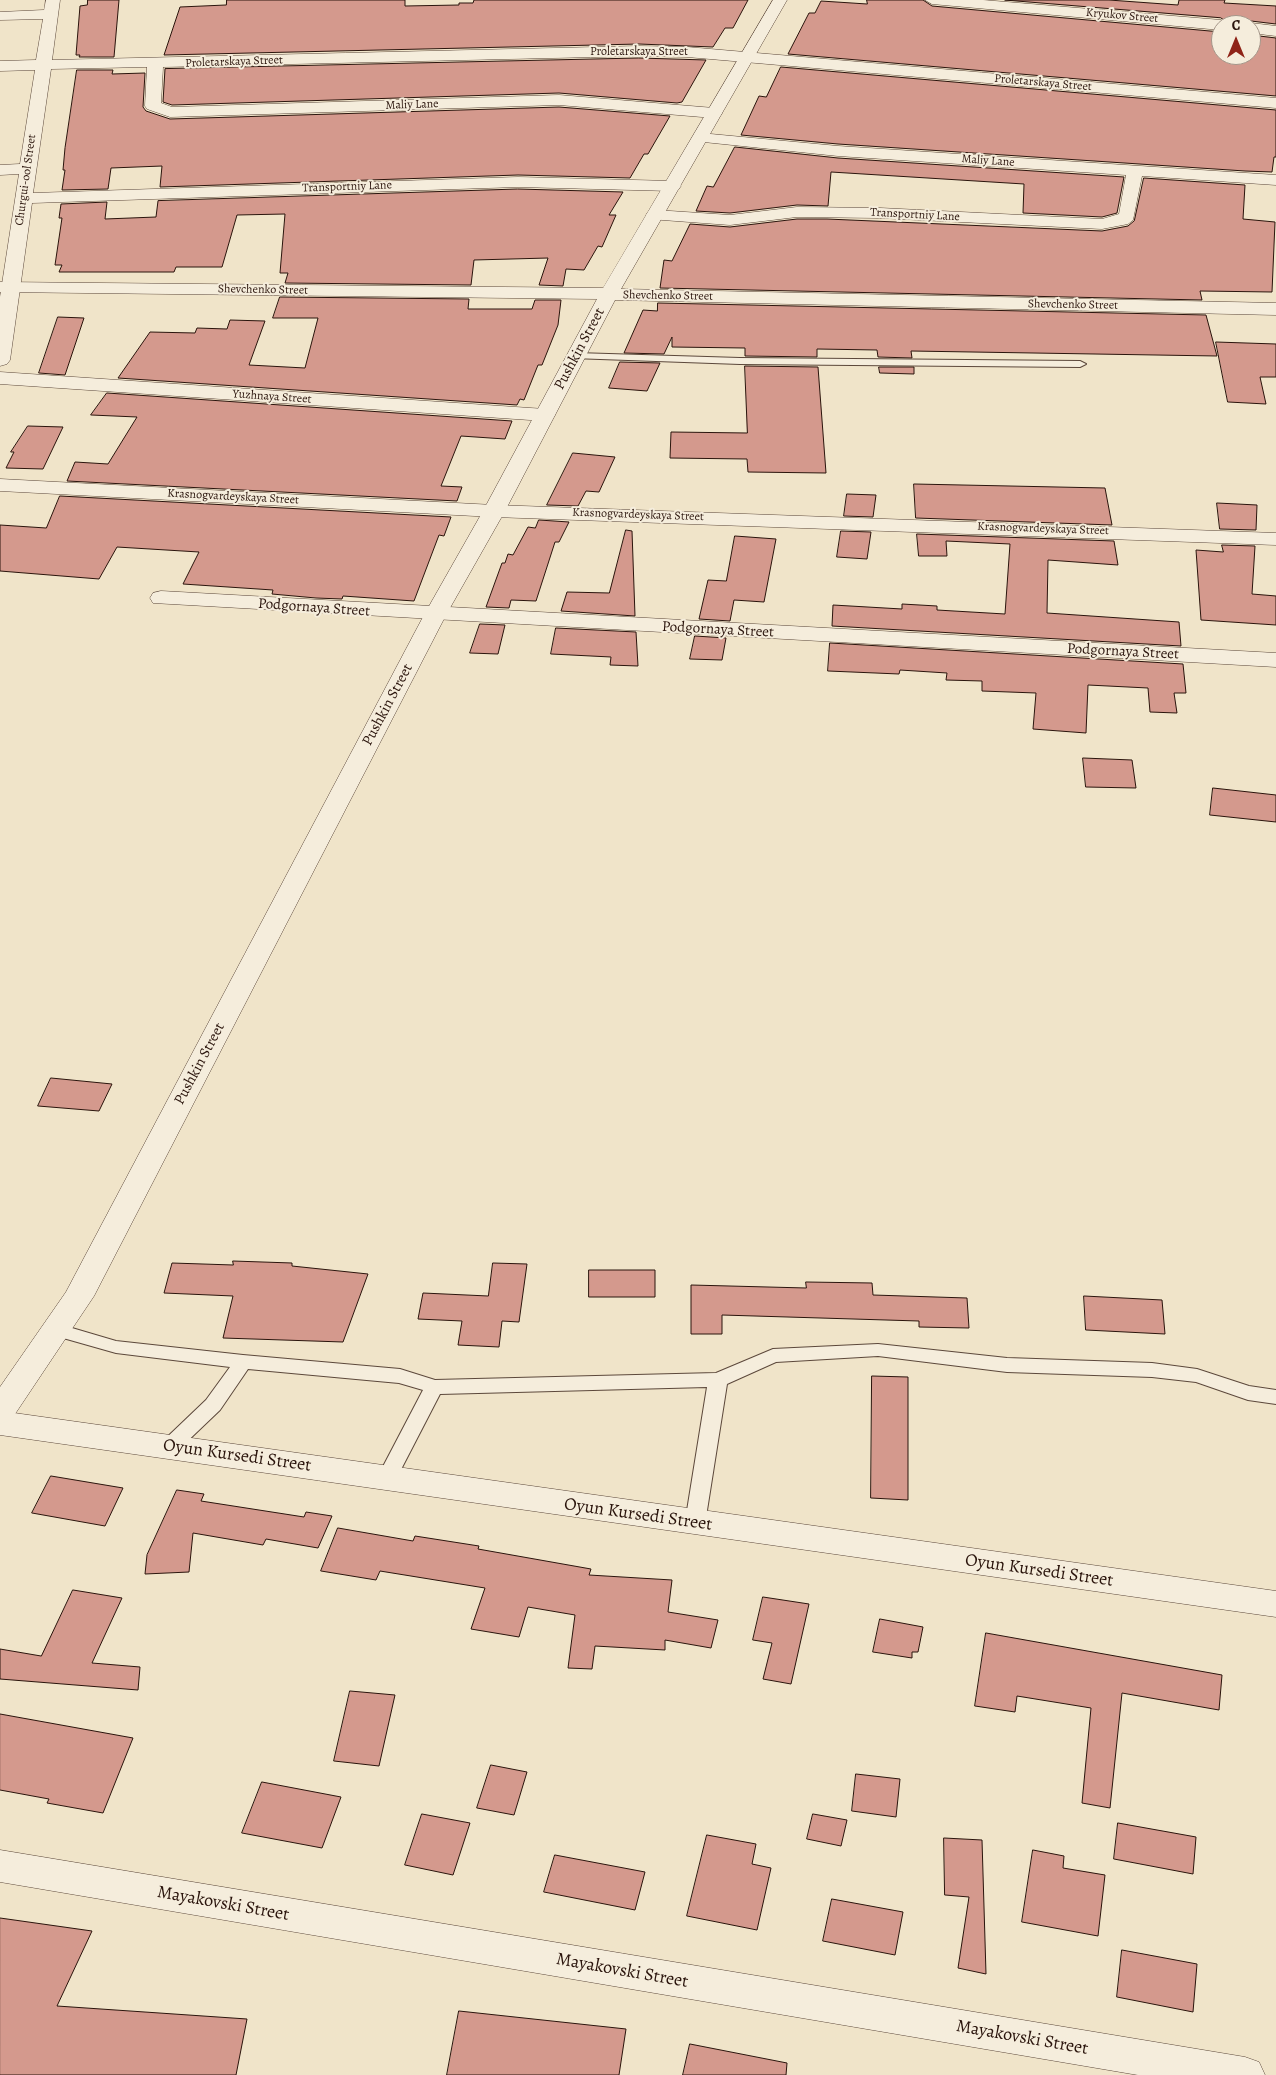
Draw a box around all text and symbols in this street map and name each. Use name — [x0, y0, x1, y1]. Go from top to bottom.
street label: Kryukov Street — [1085, 6, 1159, 26]
north arrow — [1211, 15, 1261, 65]
text: С — [1232, 16, 1240, 35]
street label: Proletarskaya Street — [590, 45, 688, 59]
street label: Proletarskaya Street — [185, 53, 283, 71]
street label: Proletarskaya Street — [994, 72, 1092, 94]
street label: Maliy Lane — [385, 97, 439, 113]
street label: Churgui-ool Street — [12, 133, 40, 227]
street label: Maliy Lane — [961, 152, 1015, 170]
street label: Transportniy Lane — [302, 178, 392, 196]
street label: Transportniy Lane — [870, 205, 960, 225]
street label: Shevchenko Street — [218, 282, 308, 298]
street label: Shevchenko Street — [623, 288, 713, 304]
street label: Shevchenko Street — [1028, 297, 1118, 313]
street label: Pushkin Street — [551, 305, 609, 393]
street label: Yuzhnaya Street — [232, 387, 312, 407]
street label: Krasnogvardeyskaya Street — [167, 486, 299, 508]
street label: Krasnogvardeyskaya Street — [572, 506, 704, 524]
street label: Krasnogvardeyskaya Street — [977, 520, 1109, 538]
street label: Podgornaya Street — [257, 595, 371, 621]
street label: Podgornaya Street — [662, 618, 774, 642]
street label: Podgornaya Street — [1067, 640, 1179, 664]
street label: Pushkin Street — [359, 661, 417, 749]
street label: Pushkin Street — [171, 1020, 229, 1108]
street label: Oyun Kursedi Street — [162, 1435, 312, 1477]
street label: Oyun Kursedi Street — [563, 1494, 713, 1536]
street label: Oyun Kursedi Street — [964, 1550, 1114, 1592]
street label: Mayakovski Street — [155, 1882, 291, 1926]
street label: Mayakovski Street — [554, 1949, 690, 1993]
street label: Mayakovski Street — [954, 2016, 1090, 2060]

